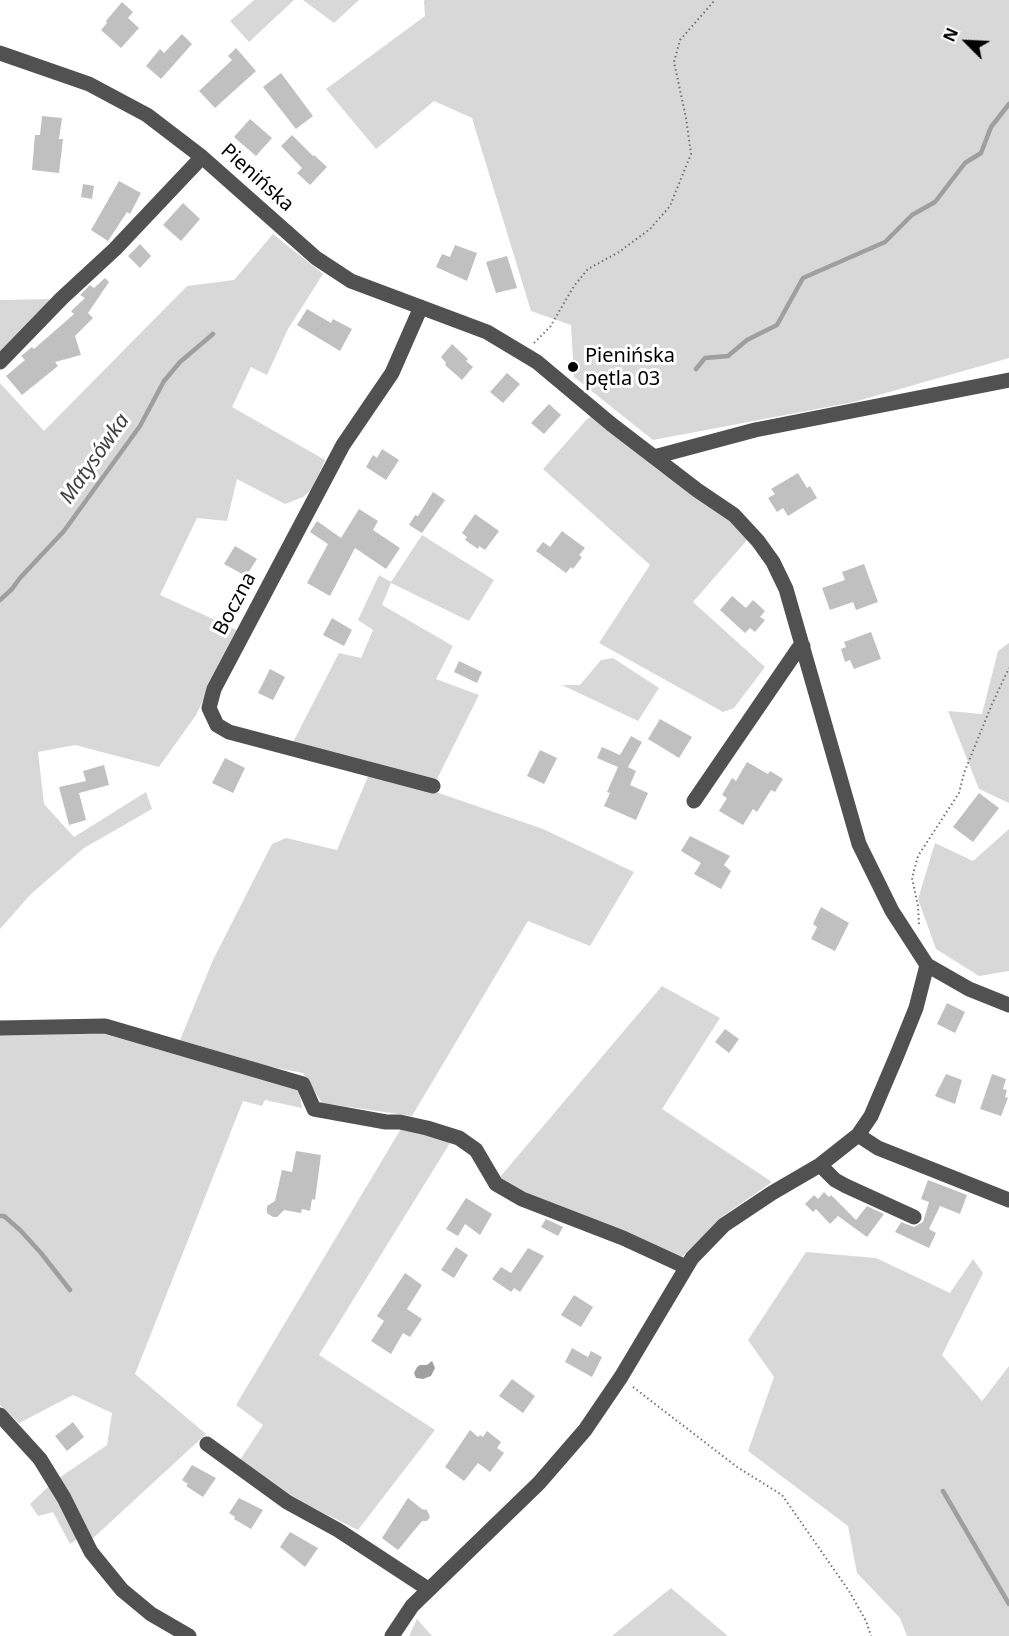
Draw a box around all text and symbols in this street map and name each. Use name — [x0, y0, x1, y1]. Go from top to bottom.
north arrow — [937, 12, 997, 72]
text: N — [938, 24, 963, 45]
street label: Pienińska — [216, 139, 298, 217]
place label: Pienińska pętla 03 — [585, 344, 675, 391]
marker: Pienińska pętla 03 — [566, 360, 580, 374]
water label: Matysówka — [55, 409, 135, 509]
street label: Boczna — [209, 568, 261, 640]

